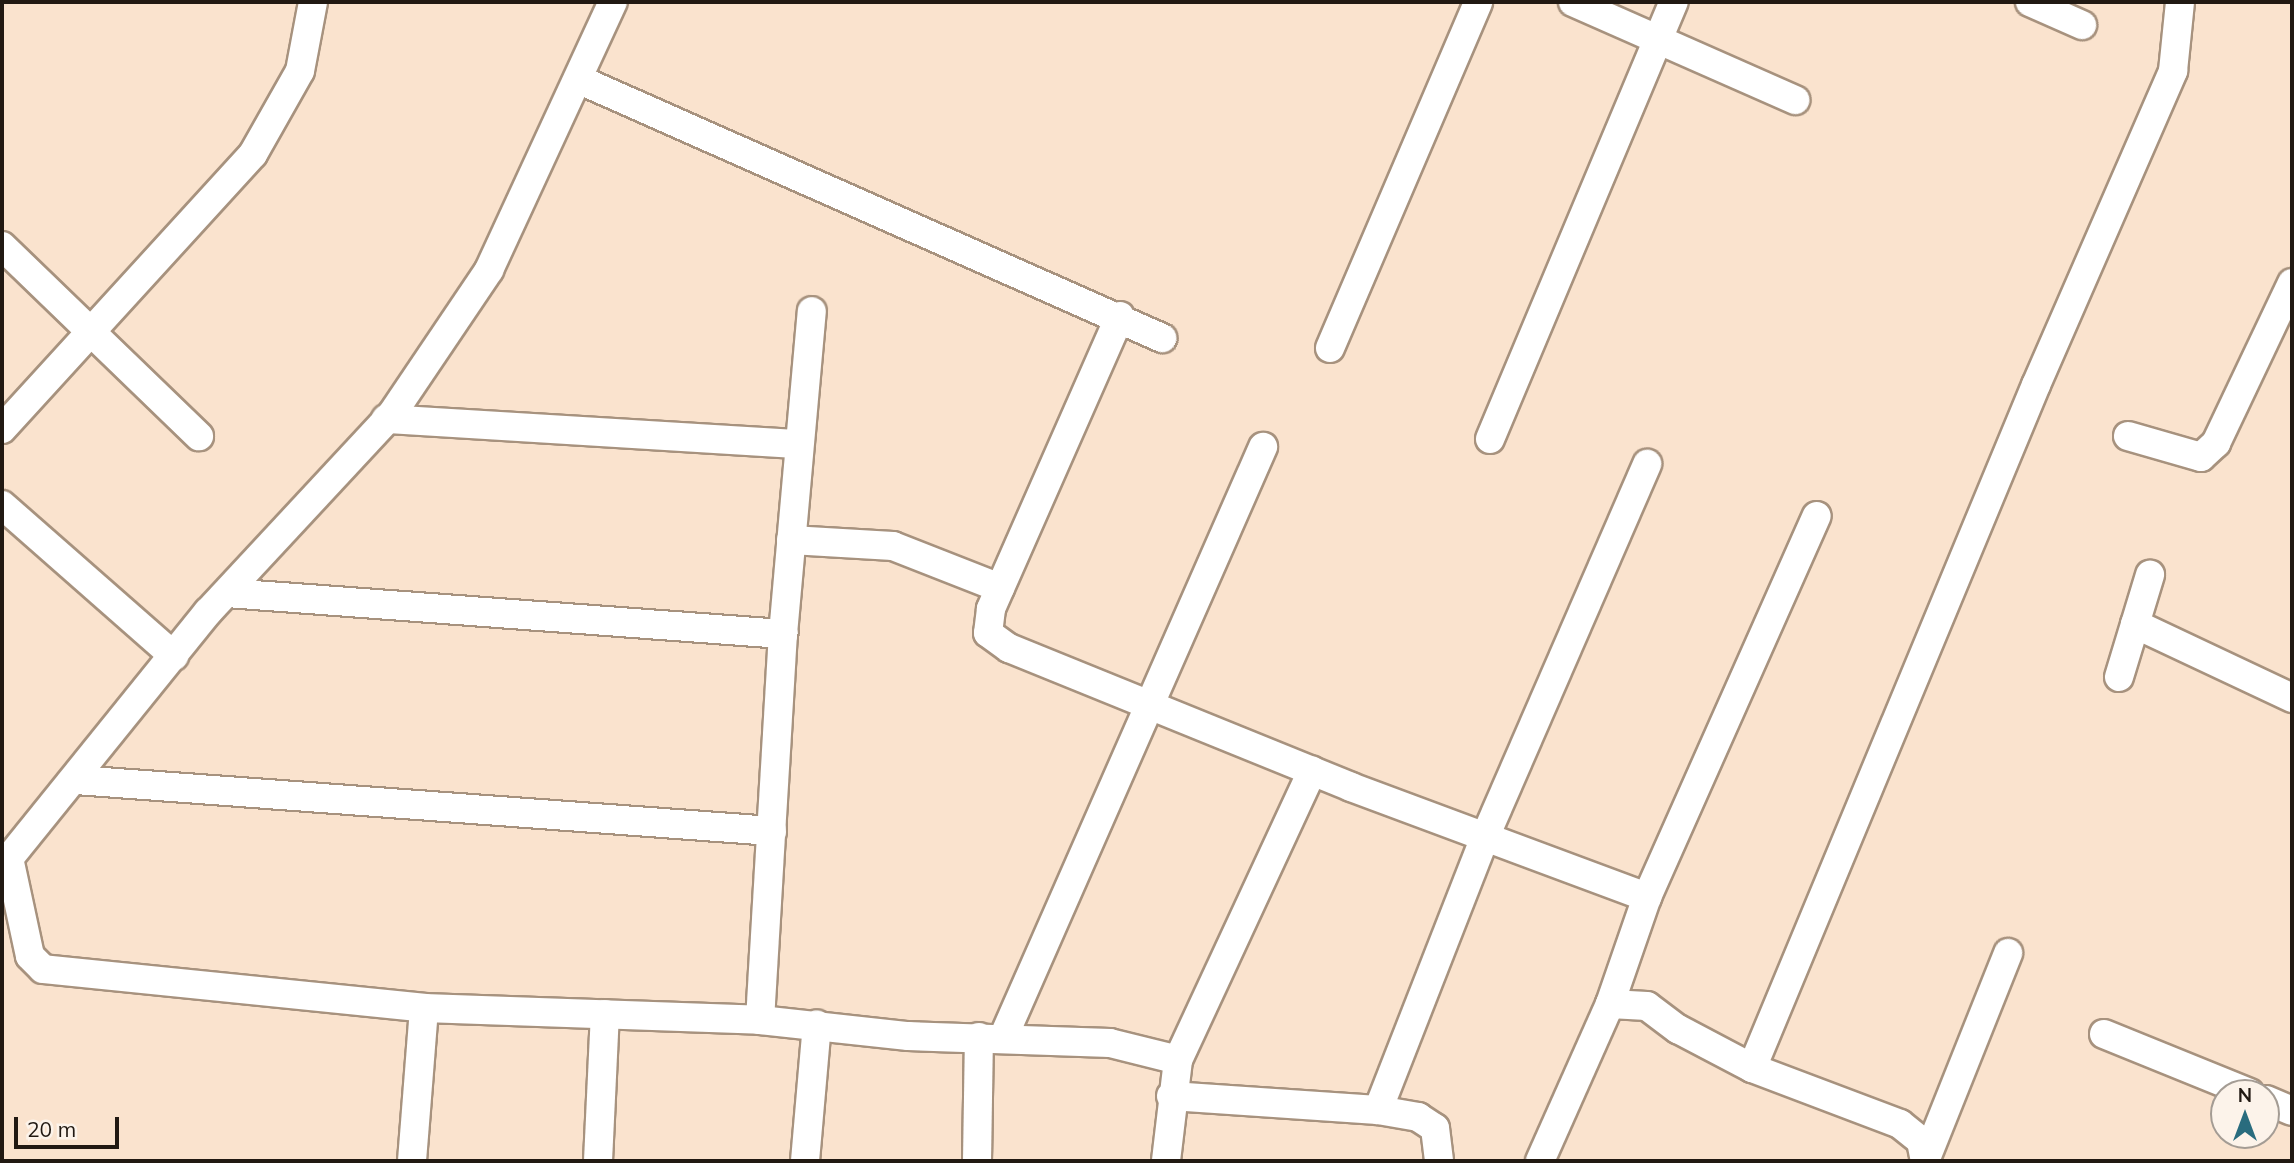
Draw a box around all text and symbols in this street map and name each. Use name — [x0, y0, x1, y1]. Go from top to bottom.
north arrow — [2210, 1079, 2280, 1149]
text: N — [2238, 1083, 2252, 1107]
scale bar — [18, 1104, 122, 1148]
text: 20 m — [27, 1116, 76, 1142]

